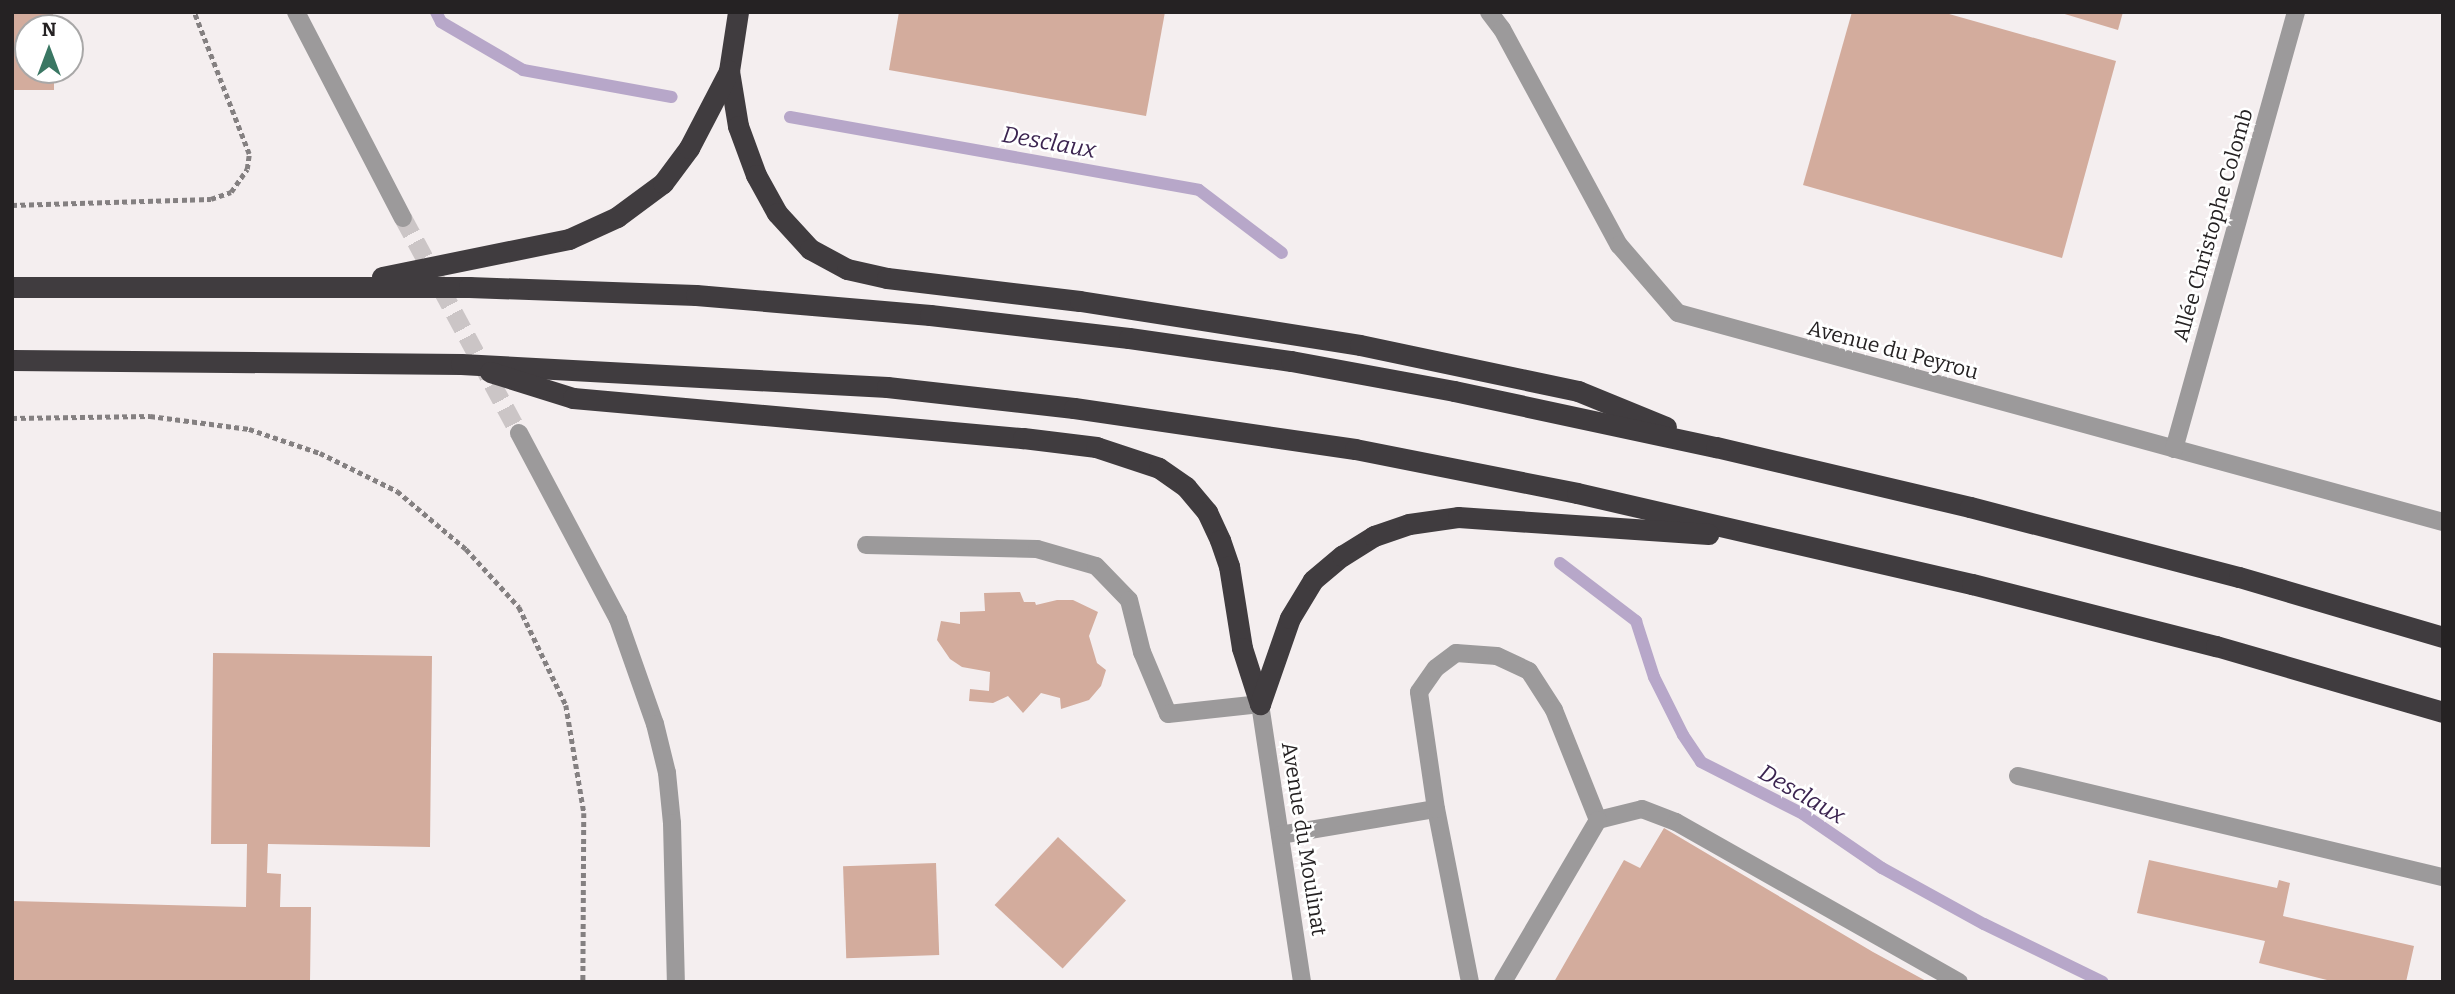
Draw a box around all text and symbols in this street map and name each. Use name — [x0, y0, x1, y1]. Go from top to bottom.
north arrow — [14, 14, 84, 84]
text: N — [42, 18, 56, 41]
street label: Allée Christophe Colomb — [2168, 106, 2258, 344]
water label: Desclaux — [1000, 120, 1098, 164]
street label: Avenue du Peyrou — [1805, 315, 1981, 385]
street label: Avenue du Moulinat — [1276, 740, 1332, 938]
water label: Desclaux — [1754, 758, 1850, 830]

